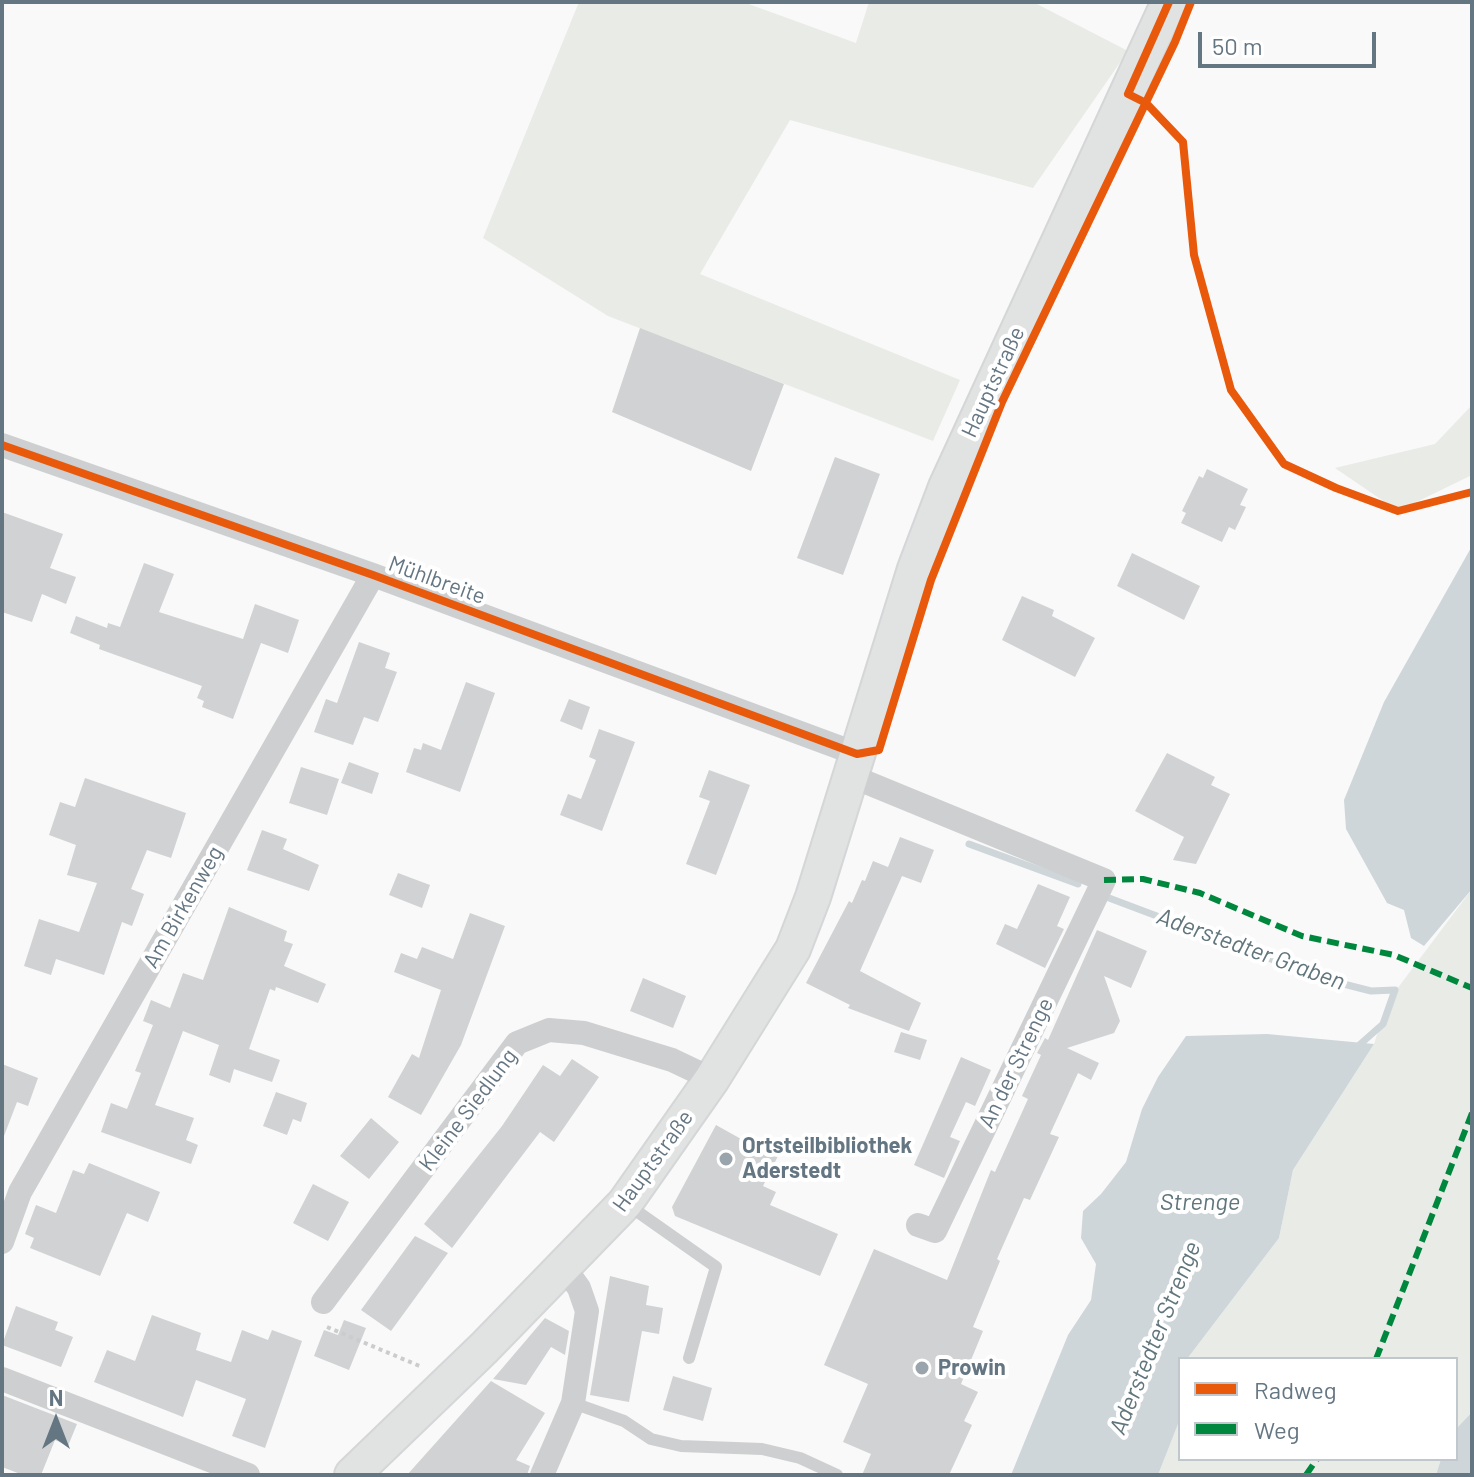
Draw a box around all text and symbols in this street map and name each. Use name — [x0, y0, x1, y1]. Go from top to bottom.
scale bar — [1202, 16, 1380, 66]
text: 50 m — [1212, 31, 1263, 60]
street label: Hauptstraße — [956, 322, 1030, 442]
street label: Mühlbreite — [385, 550, 489, 610]
street label: Am Birkenweg — [137, 841, 229, 973]
water label: Aderstedter Graben — [1153, 902, 1349, 996]
street label: An der Strenge — [973, 994, 1059, 1132]
street label: Kleine Siedlung — [413, 1044, 523, 1176]
street label: Hauptstraße — [607, 1105, 699, 1217]
place label: Ortsteilbibliothek Aderstedt — [742, 1133, 912, 1184]
marker: Ortsteilbibliothek Aderstedt — [717, 1150, 735, 1168]
water label: Strenge — [1160, 1188, 1240, 1216]
water label: Aderstedter Strenge — [1103, 1237, 1207, 1439]
place label: Prowin — [938, 1355, 1006, 1381]
legend — [1178, 1357, 1458, 1461]
marker: Prowin — [913, 1359, 931, 1377]
text: Radweg — [1254, 1375, 1337, 1404]
north arrow — [16, 1381, 96, 1461]
text: N — [49, 1384, 63, 1410]
text: Weg — [1254, 1415, 1300, 1444]

